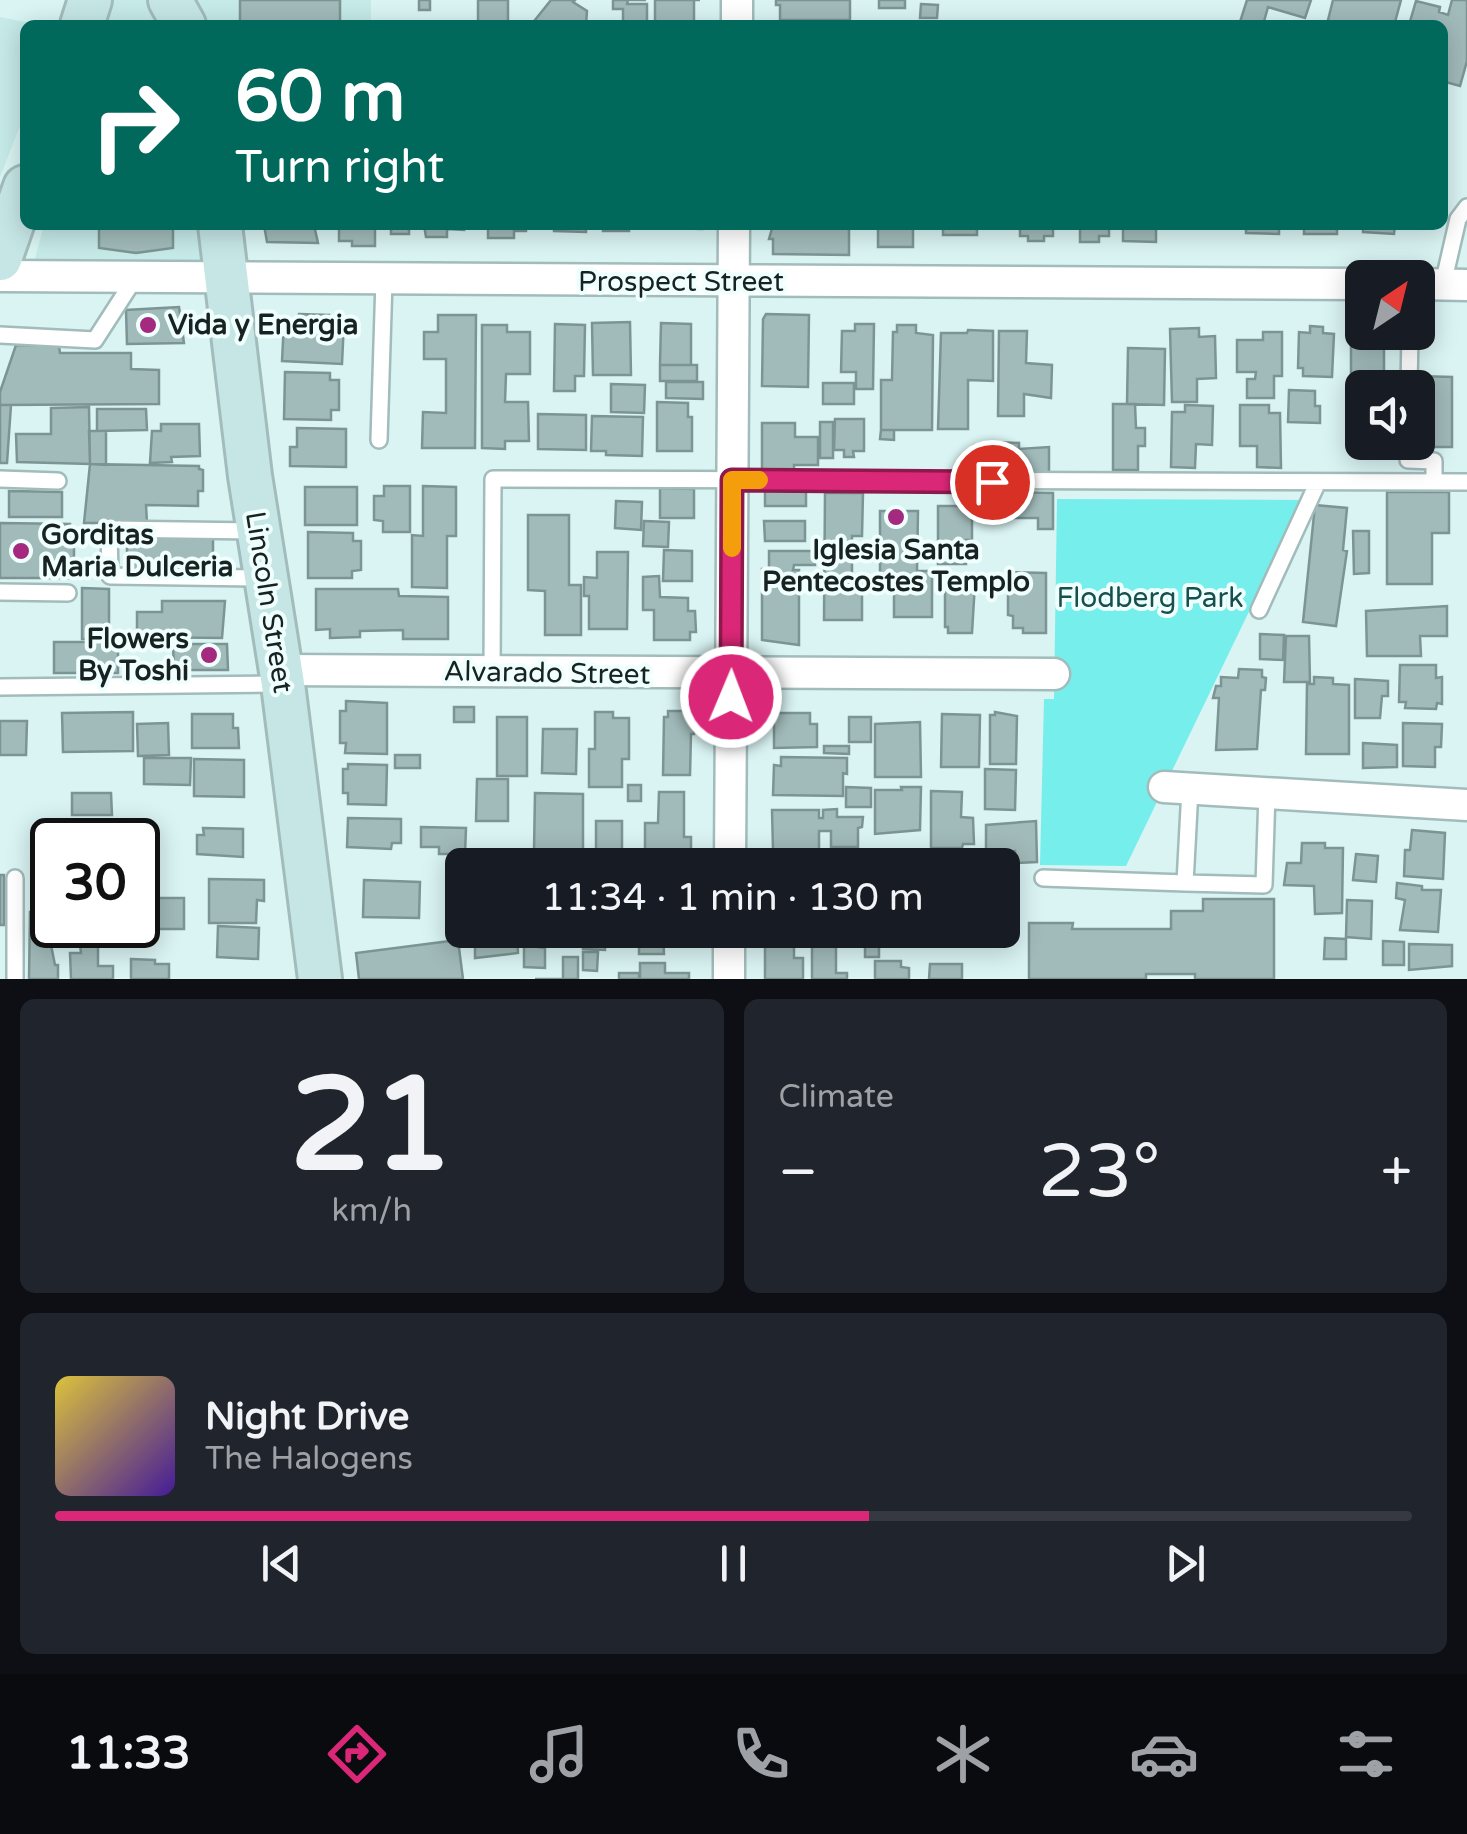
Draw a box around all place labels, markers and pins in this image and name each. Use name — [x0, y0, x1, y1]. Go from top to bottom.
place label: Vida y Energia — [168, 308, 358, 342]
marker: Vida y Energia — [137, 314, 159, 336]
pin — [950, 440, 1035, 525]
marker: Iglesia Santa Pentecostes Templo — [885, 506, 907, 528]
place label: Gorditas Maria Dulceria — [41, 518, 233, 584]
place label: Iglesia Santa Pentecostes Templo — [762, 533, 1030, 599]
marker: Gorditas Maria Dulceria — [10, 540, 32, 562]
place label: Flowers By Toshi — [78, 622, 189, 688]
marker: Flowers By Toshi — [198, 644, 220, 666]

